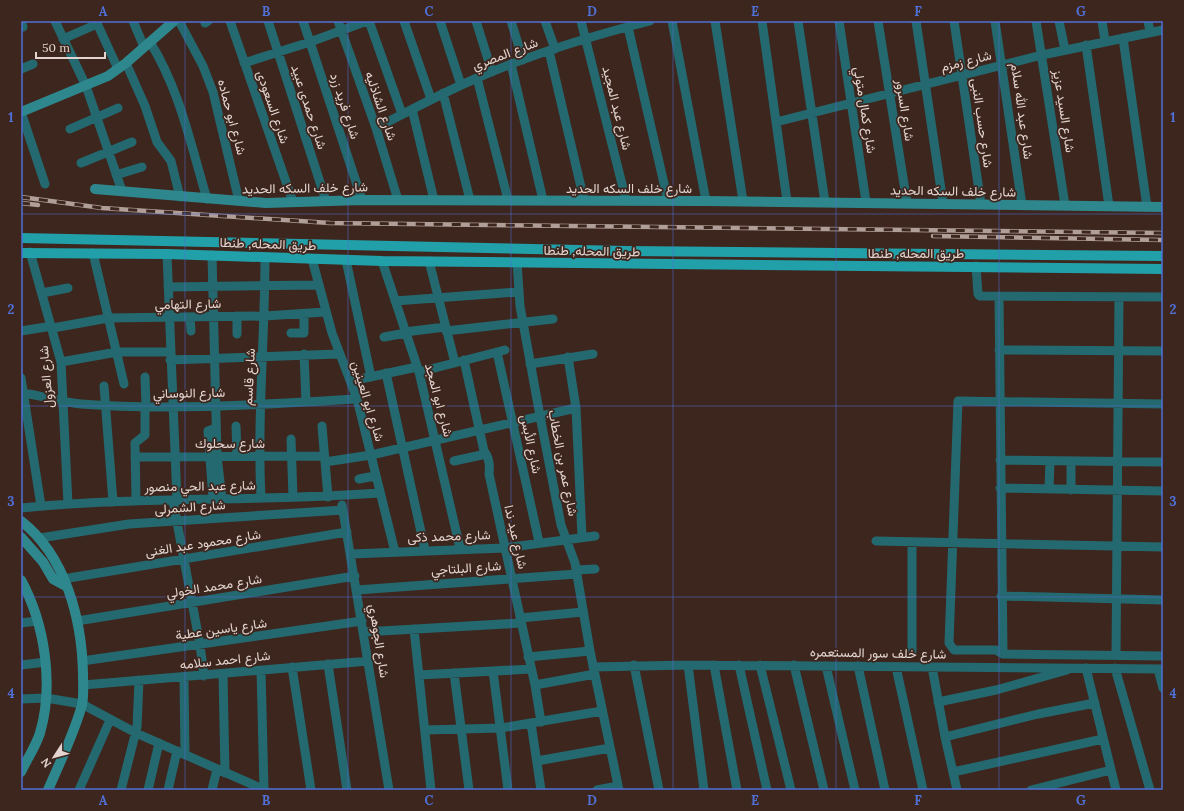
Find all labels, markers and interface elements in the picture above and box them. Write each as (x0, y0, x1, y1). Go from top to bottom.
text: A (99, 3, 108, 20)
text: B (262, 3, 271, 20)
text: C (425, 3, 434, 20)
text: D (587, 3, 597, 20)
text: E (751, 3, 759, 20)
text: F (914, 3, 922, 20)
text: G (1076, 3, 1086, 20)
scale bar (36, 34, 105, 60)
street label: شارع المصري (470, 34, 541, 76)
text: 50 m (42, 40, 70, 55)
street label: شارع زمزم (939, 47, 993, 76)
street label: شارع حمدى عبيد (286, 62, 331, 152)
street label: شارع عبد الله سلام (1006, 62, 1037, 160)
street label: شارع عبد المجيد (597, 64, 636, 152)
street label: شارع كمال متولي (848, 65, 880, 155)
street label: شارع السيد عزيز (1048, 67, 1079, 154)
street label: شارع السعودى (252, 68, 293, 146)
street label: شارع الشاذليه (360, 69, 401, 143)
street label: شارع فريد زرد (325, 71, 364, 142)
street label: شارع ابو حماده (213, 77, 250, 157)
street label: شارع السرور (891, 77, 918, 142)
street label: شارع حسب النبى (966, 77, 997, 169)
text: 1 (8, 109, 14, 126)
text: 1 (1170, 109, 1176, 126)
street label: شارع خلف السكه الحديد (242, 178, 368, 199)
street label: شارع خلف السكه الحديد (566, 180, 692, 198)
street label: شارع خلف السكه الحديد (890, 181, 1016, 202)
street label: طريق المحله, طنطا (219, 234, 317, 254)
street label: طريق المحله, طنطا (544, 242, 640, 260)
street label: طريق المحله, طنطا (868, 245, 964, 262)
street label: شارع التهامي (155, 295, 221, 315)
text: 2 (8, 301, 15, 318)
text: 2 (1170, 301, 1177, 318)
street label: شارع العزول (35, 345, 58, 409)
street label: شارع قاسم (239, 348, 260, 406)
street label: شارع ابو العينين (347, 359, 388, 444)
street label: شارع ابو المجد (420, 361, 457, 439)
street label: شارع النوساني (153, 384, 225, 404)
street label: شارع عمر بن الخطاب (543, 408, 582, 518)
street label: شارع الأبس (515, 413, 546, 475)
street label: شارع سحلوك (195, 435, 265, 453)
street label: شارع عبد الحي منصور (143, 477, 256, 497)
text: 3 (7, 493, 15, 510)
text: 3 (1169, 493, 1177, 510)
street label: شارع الشمرلى (154, 496, 226, 519)
street label: شارع عيد ندا (499, 503, 532, 571)
street label: شارع محمود عبد الغنى (144, 525, 262, 562)
street label: شارع محمد ذكى (407, 526, 491, 547)
street label: شارع البلتاجي (430, 557, 502, 581)
street label: شارع محمد الخولي (165, 570, 263, 604)
street label: شارع الجوهري (363, 603, 393, 679)
street label: شارع ياسين عطية (174, 614, 268, 645)
street label: شارع خلف سور المستعمره (810, 643, 946, 664)
street label: شارع احمد سلامه (179, 647, 271, 674)
text: 4 (7, 685, 15, 702)
text: 4 (1169, 685, 1177, 702)
north arrow (34, 737, 74, 777)
text: N (37, 755, 54, 770)
text: A (99, 792, 108, 809)
text: B (262, 792, 271, 809)
text: C (425, 792, 434, 809)
text: D (587, 792, 597, 809)
text: E (751, 792, 759, 809)
text: F (914, 792, 922, 809)
text: G (1076, 792, 1086, 809)

